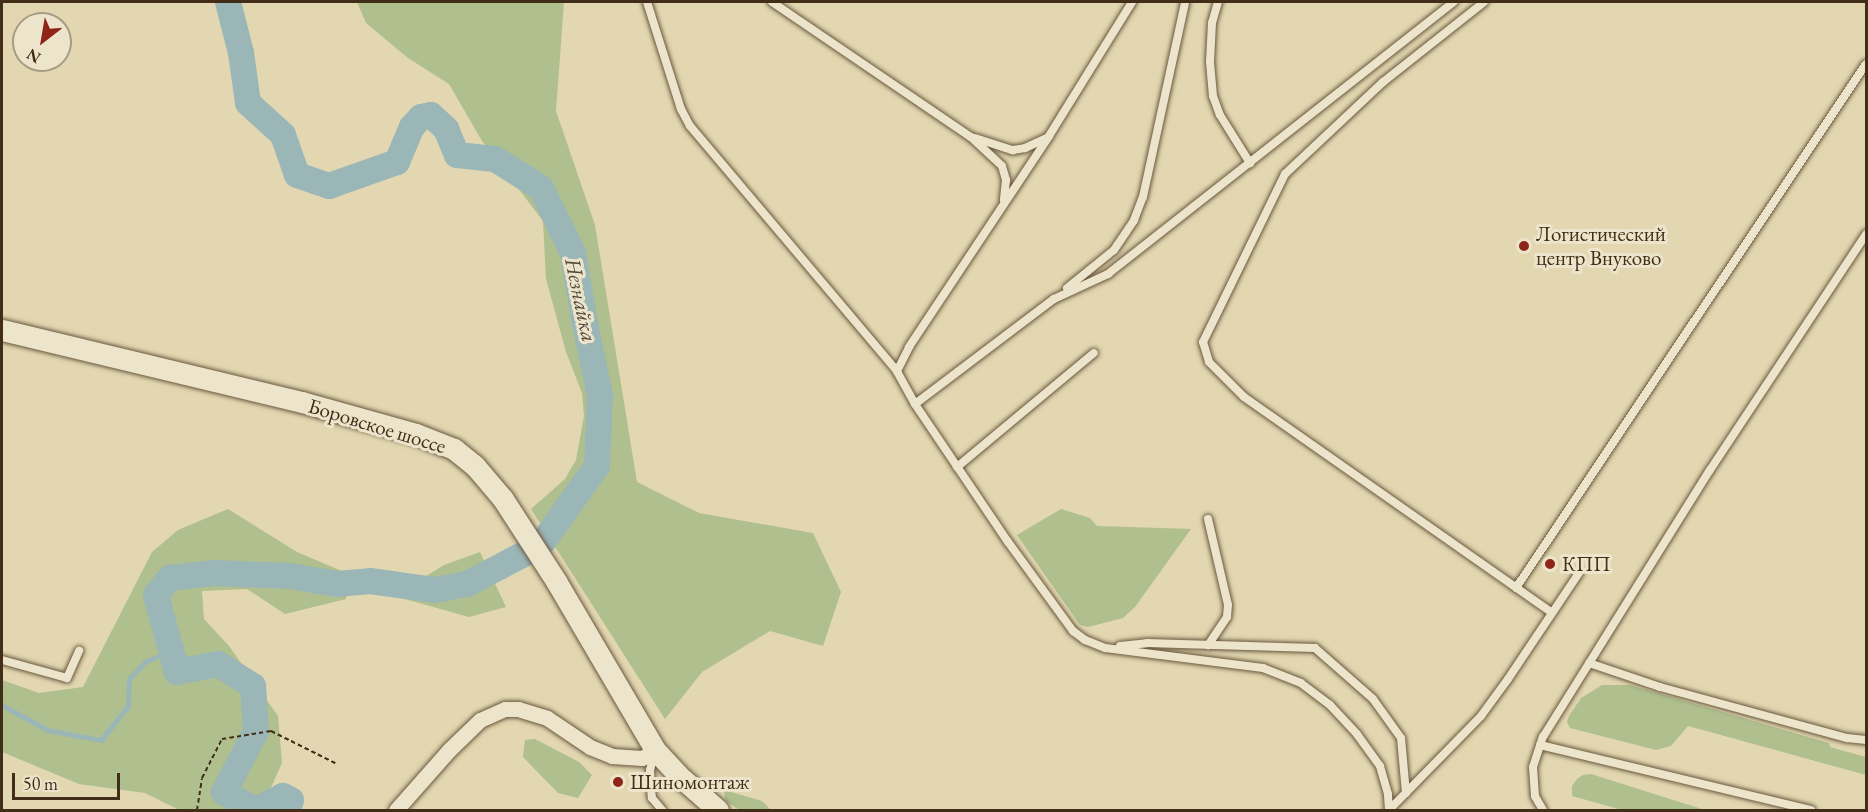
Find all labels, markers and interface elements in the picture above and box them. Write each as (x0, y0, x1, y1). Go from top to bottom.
north arrow (12, 12, 72, 72)
text: N (23, 44, 44, 68)
place label: Логистический центр Внуково (1536, 221, 1666, 271)
marker: Логистический центр Внуково (1517, 239, 1531, 253)
water label: Незнайка (559, 256, 603, 344)
street label: Боровское шоссе (305, 393, 449, 459)
place label: КПП (1562, 551, 1611, 577)
marker: КПП (1543, 557, 1557, 571)
scale bar (15, 761, 123, 799)
place label: Шиномонтаж (630, 769, 750, 795)
text: 50 m (23, 772, 58, 795)
marker: Шиномонтаж (611, 775, 625, 789)

